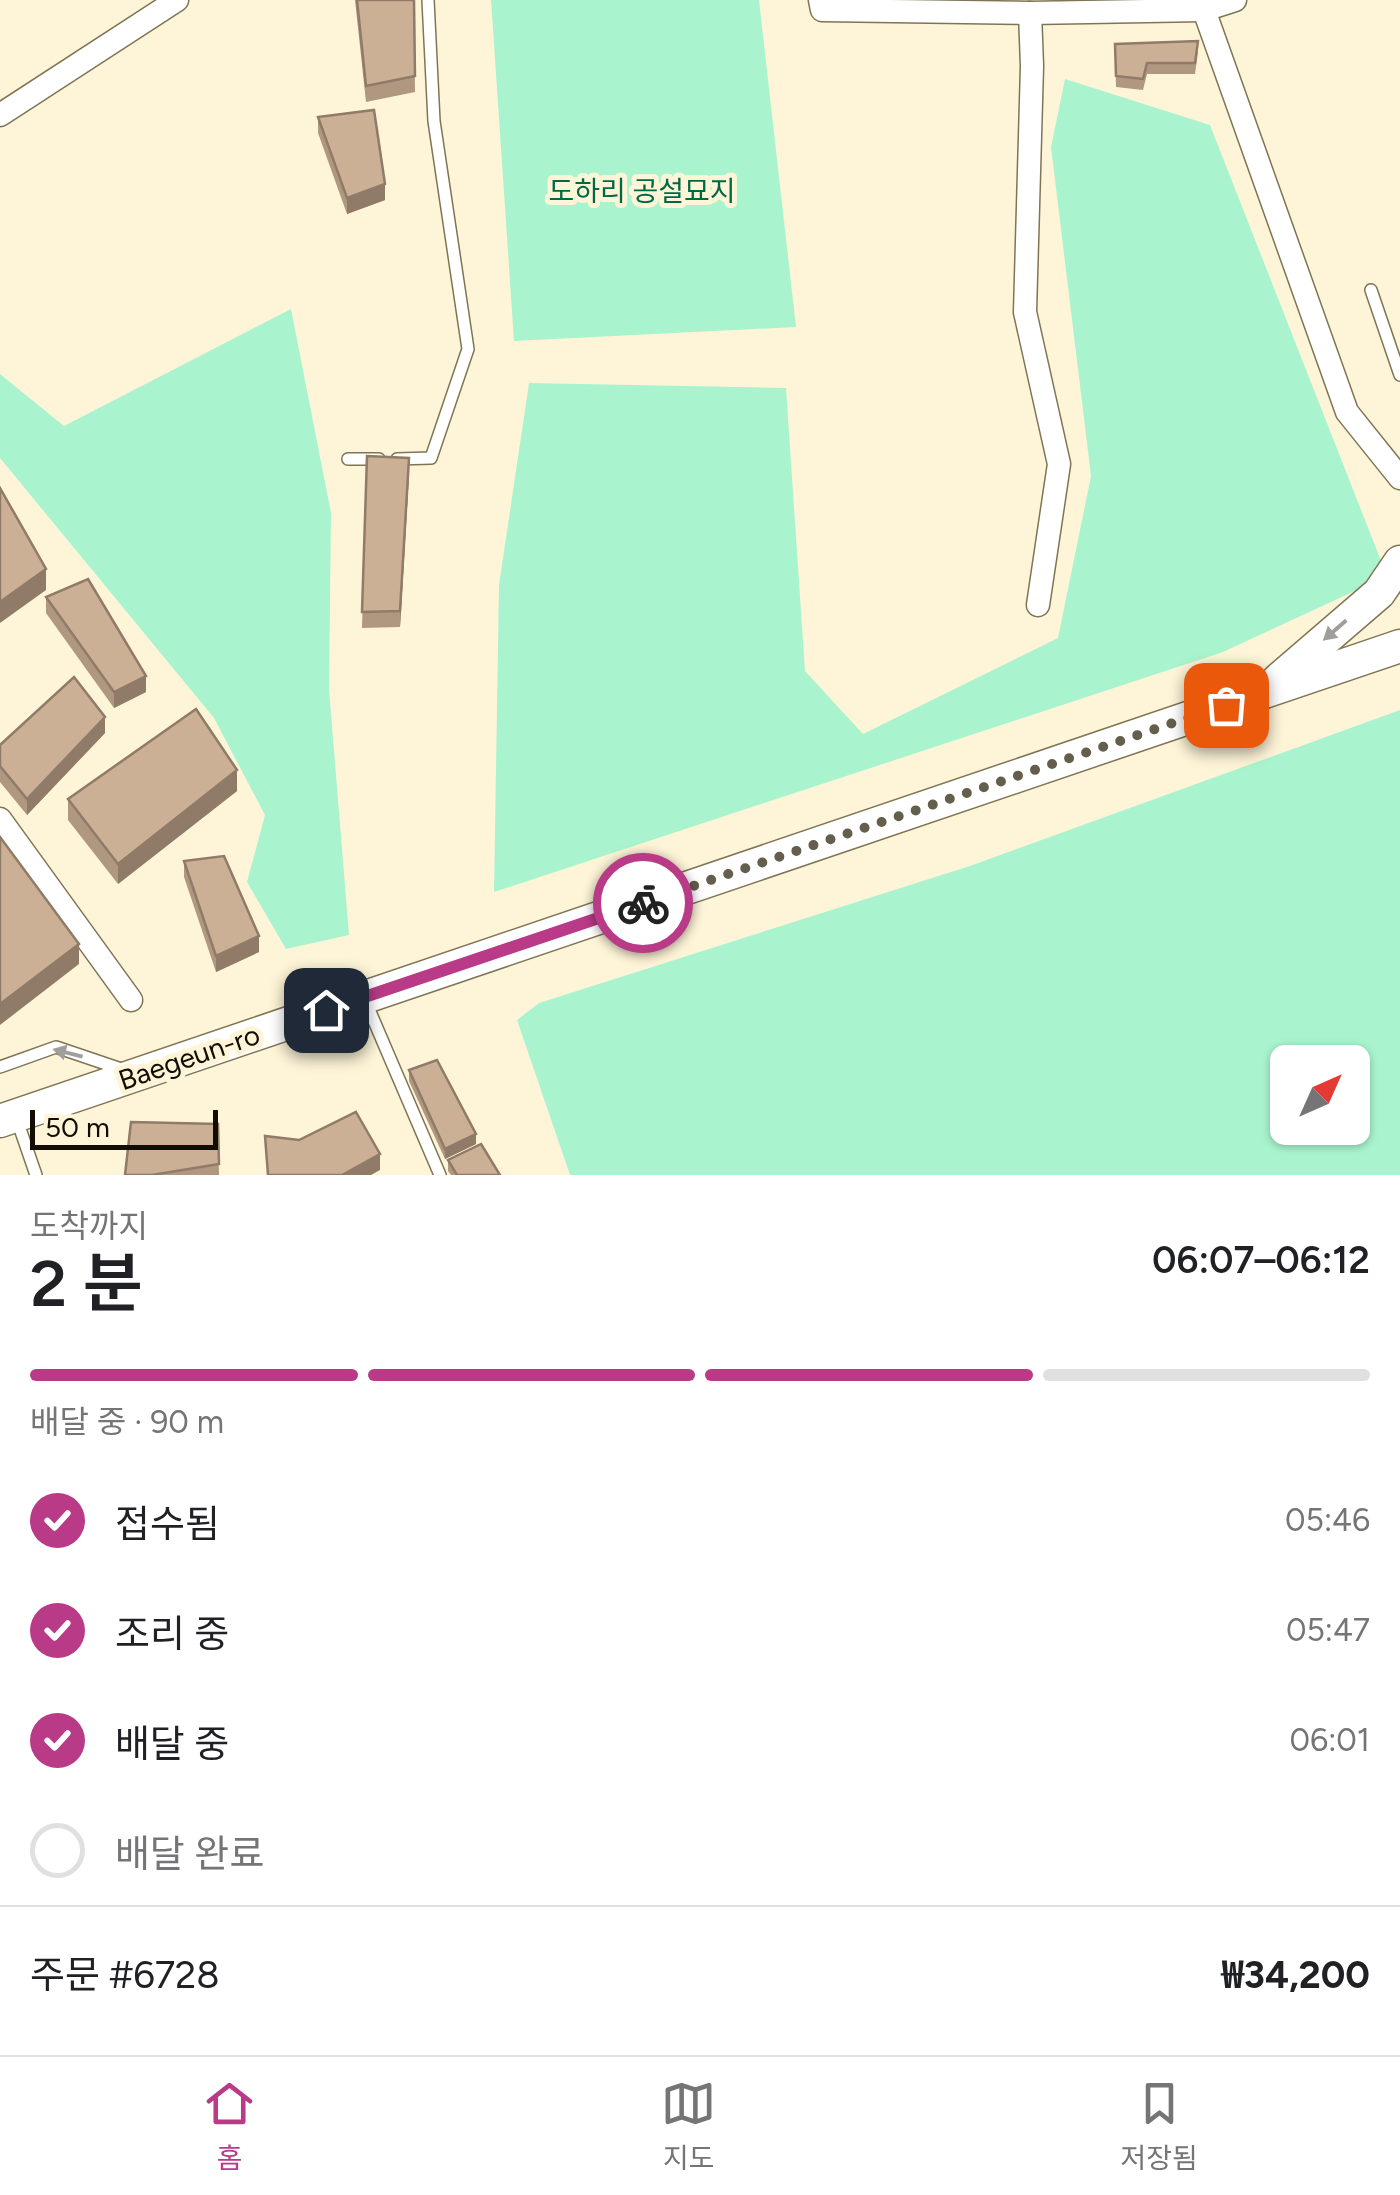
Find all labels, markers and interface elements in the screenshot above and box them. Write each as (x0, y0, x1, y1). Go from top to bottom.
park label: 도하리 공설묘지 (548, 174, 736, 208)
one-way arrow (1323, 619, 1348, 641)
pin (1184, 663, 1269, 748)
icon: bag (1199, 678, 1254, 733)
courier (593, 853, 693, 953)
icon: bike (616, 876, 671, 931)
pin (284, 968, 369, 1053)
icon: home (299, 983, 354, 1038)
street label: Baegeun-ro (114, 1017, 264, 1097)
one-way arrow (53, 1044, 84, 1060)
north arrow (1270, 1045, 1370, 1145)
map controls (1270, 1045, 1370, 1145)
scale bar (30, 1105, 218, 1150)
text: 50 m (45, 1110, 110, 1144)
text: 도착까지 (30, 1207, 148, 1245)
text: 06:07–06:12 (1152, 1237, 1370, 1283)
text: 2 분 (30, 1244, 143, 1322)
text: 배달 중 · 90 m (30, 1403, 224, 1441)
icon: check (30, 1493, 85, 1548)
text: 접수됨 (115, 1501, 220, 1547)
text: 05:46 (1285, 1501, 1370, 1539)
icon: check (30, 1603, 85, 1658)
text: 조리 중 (115, 1611, 229, 1657)
text: 05:47 (1286, 1611, 1370, 1649)
icon: check (30, 1713, 85, 1768)
text: 배달 중 (115, 1721, 229, 1767)
text: 06:01 (1290, 1721, 1370, 1759)
text: 배달 완료 (115, 1831, 264, 1877)
text: 주문 #6728 (30, 1952, 220, 1998)
text: ₩34,200 (1221, 1952, 1370, 1998)
tab: 홈 (202, 2076, 257, 2176)
tab: 지도 (661, 2076, 716, 2176)
tab: 저장됨 (1121, 2076, 1198, 2176)

